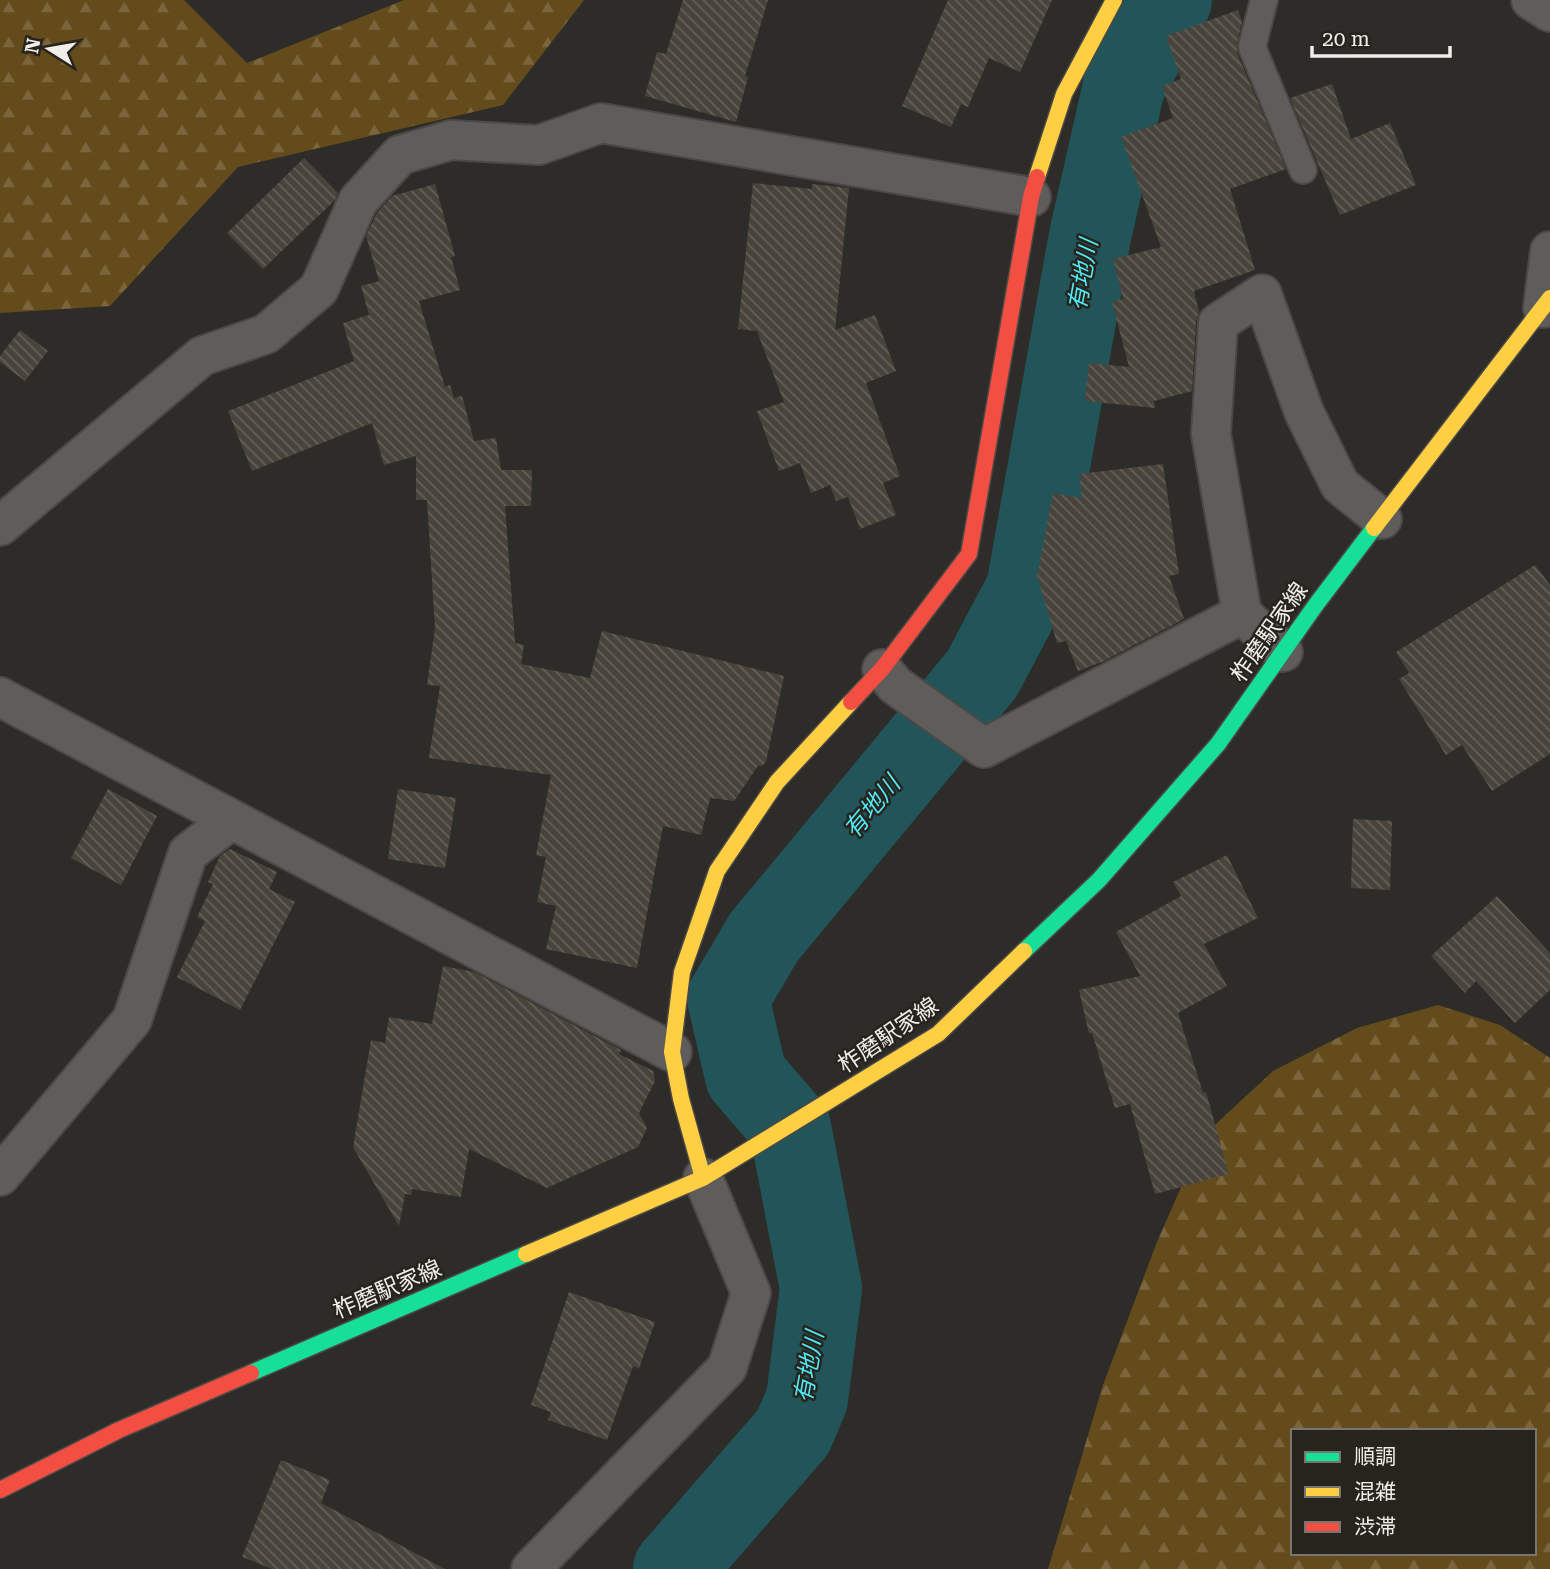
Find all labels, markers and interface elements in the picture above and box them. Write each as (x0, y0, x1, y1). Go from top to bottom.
north arrow (14, 14, 84, 84)
scale bar (1312, 14, 1450, 58)
text: 20 m (1322, 27, 1370, 51)
text: N (20, 36, 46, 55)
water label: 有地川 (1063, 234, 1104, 313)
street label: 柞磨駅家線 (1225, 577, 1313, 687)
water label: 有地川 (838, 768, 908, 844)
street label: 柞磨駅家線 (833, 992, 943, 1079)
street label: 柞磨駅家線 (329, 1255, 445, 1324)
water label: 有地川 (789, 1326, 830, 1405)
legend (1291, 1429, 1536, 1555)
text: 順調 (1354, 1445, 1396, 1469)
text: 混雑 (1354, 1480, 1396, 1504)
text: 渋滞 (1354, 1515, 1396, 1539)

